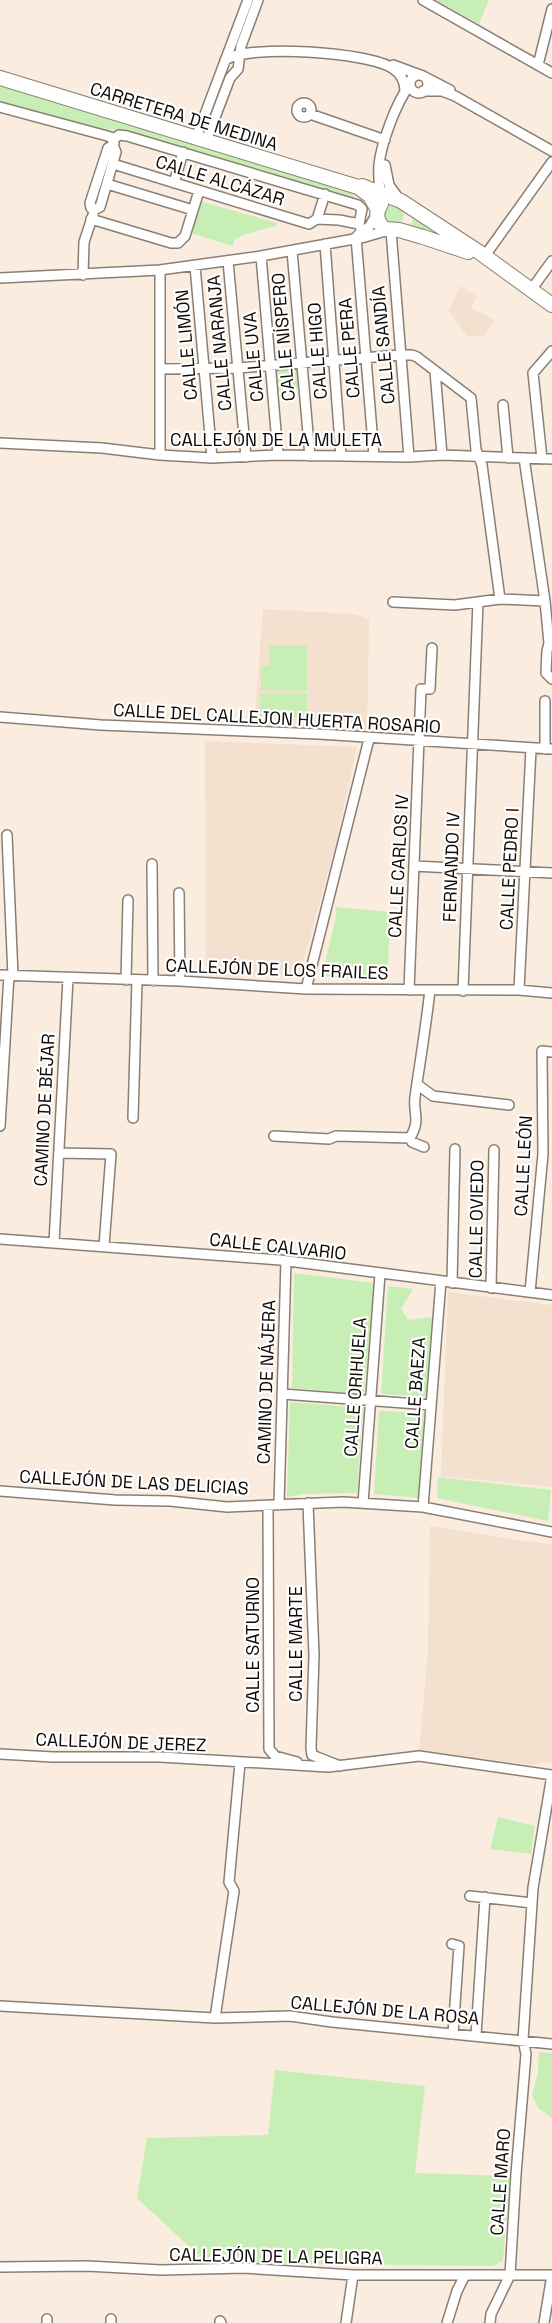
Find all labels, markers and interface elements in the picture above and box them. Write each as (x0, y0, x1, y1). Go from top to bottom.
street label: CARRETERA DE MEDINA (87, 76, 281, 156)
street label: CALLE ALCÁZAR (153, 149, 287, 211)
street label: CALLE NÍSPERO (266, 272, 300, 402)
street label: CALLE NARANJA (202, 274, 236, 412)
street label: CALLE SANDÍA (366, 285, 400, 405)
street label: CALLE LIMÓN (170, 289, 202, 401)
street label: CALLE PERA (333, 297, 365, 399)
street label: CALLE HIGO (302, 302, 332, 400)
street label: CALLE UVA (238, 311, 268, 403)
street label: CALLEJÓN DE LA MULETA (170, 428, 382, 451)
street label: CALLE DEL CALLEJON HUERTA ROSARIO (112, 698, 442, 738)
street label: CALLE CARLOS IV (383, 793, 413, 939)
street label: CALLE PEDRO I (494, 807, 524, 931)
street label: FERNANDO IV (438, 811, 464, 923)
street label: CALLEJÓN DE LOS FRAILES (165, 954, 389, 984)
street label: CAMINO DE BÉJAR (29, 1033, 59, 1187)
street label: CALLE LEÓN (509, 1115, 537, 1217)
street label: CALLE OVIEDO (463, 1160, 489, 1278)
street label: CALLE CALVARIO (208, 1227, 348, 1265)
street label: CAMINO DE NÁJERA (252, 1299, 280, 1465)
street label: CALLE ORIHUELA (339, 1316, 371, 1458)
street label: CALLE BAEZA (400, 1336, 430, 1450)
street label: CALLEJÓN DE LAS DELICIAS (19, 1465, 249, 1499)
street label: CALLE SATURNO (241, 1577, 264, 1713)
street label: CALLE MARTE (284, 1586, 307, 1702)
street label: CALLEJÓN DE JEREZ (35, 1728, 207, 1756)
street label: CALLEJÓN DE LA ROSA (290, 1990, 480, 2030)
street label: CALLE MARO (485, 2128, 515, 2236)
street label: CALLEJÓN DE LA PELIGRA (169, 2243, 383, 2269)

